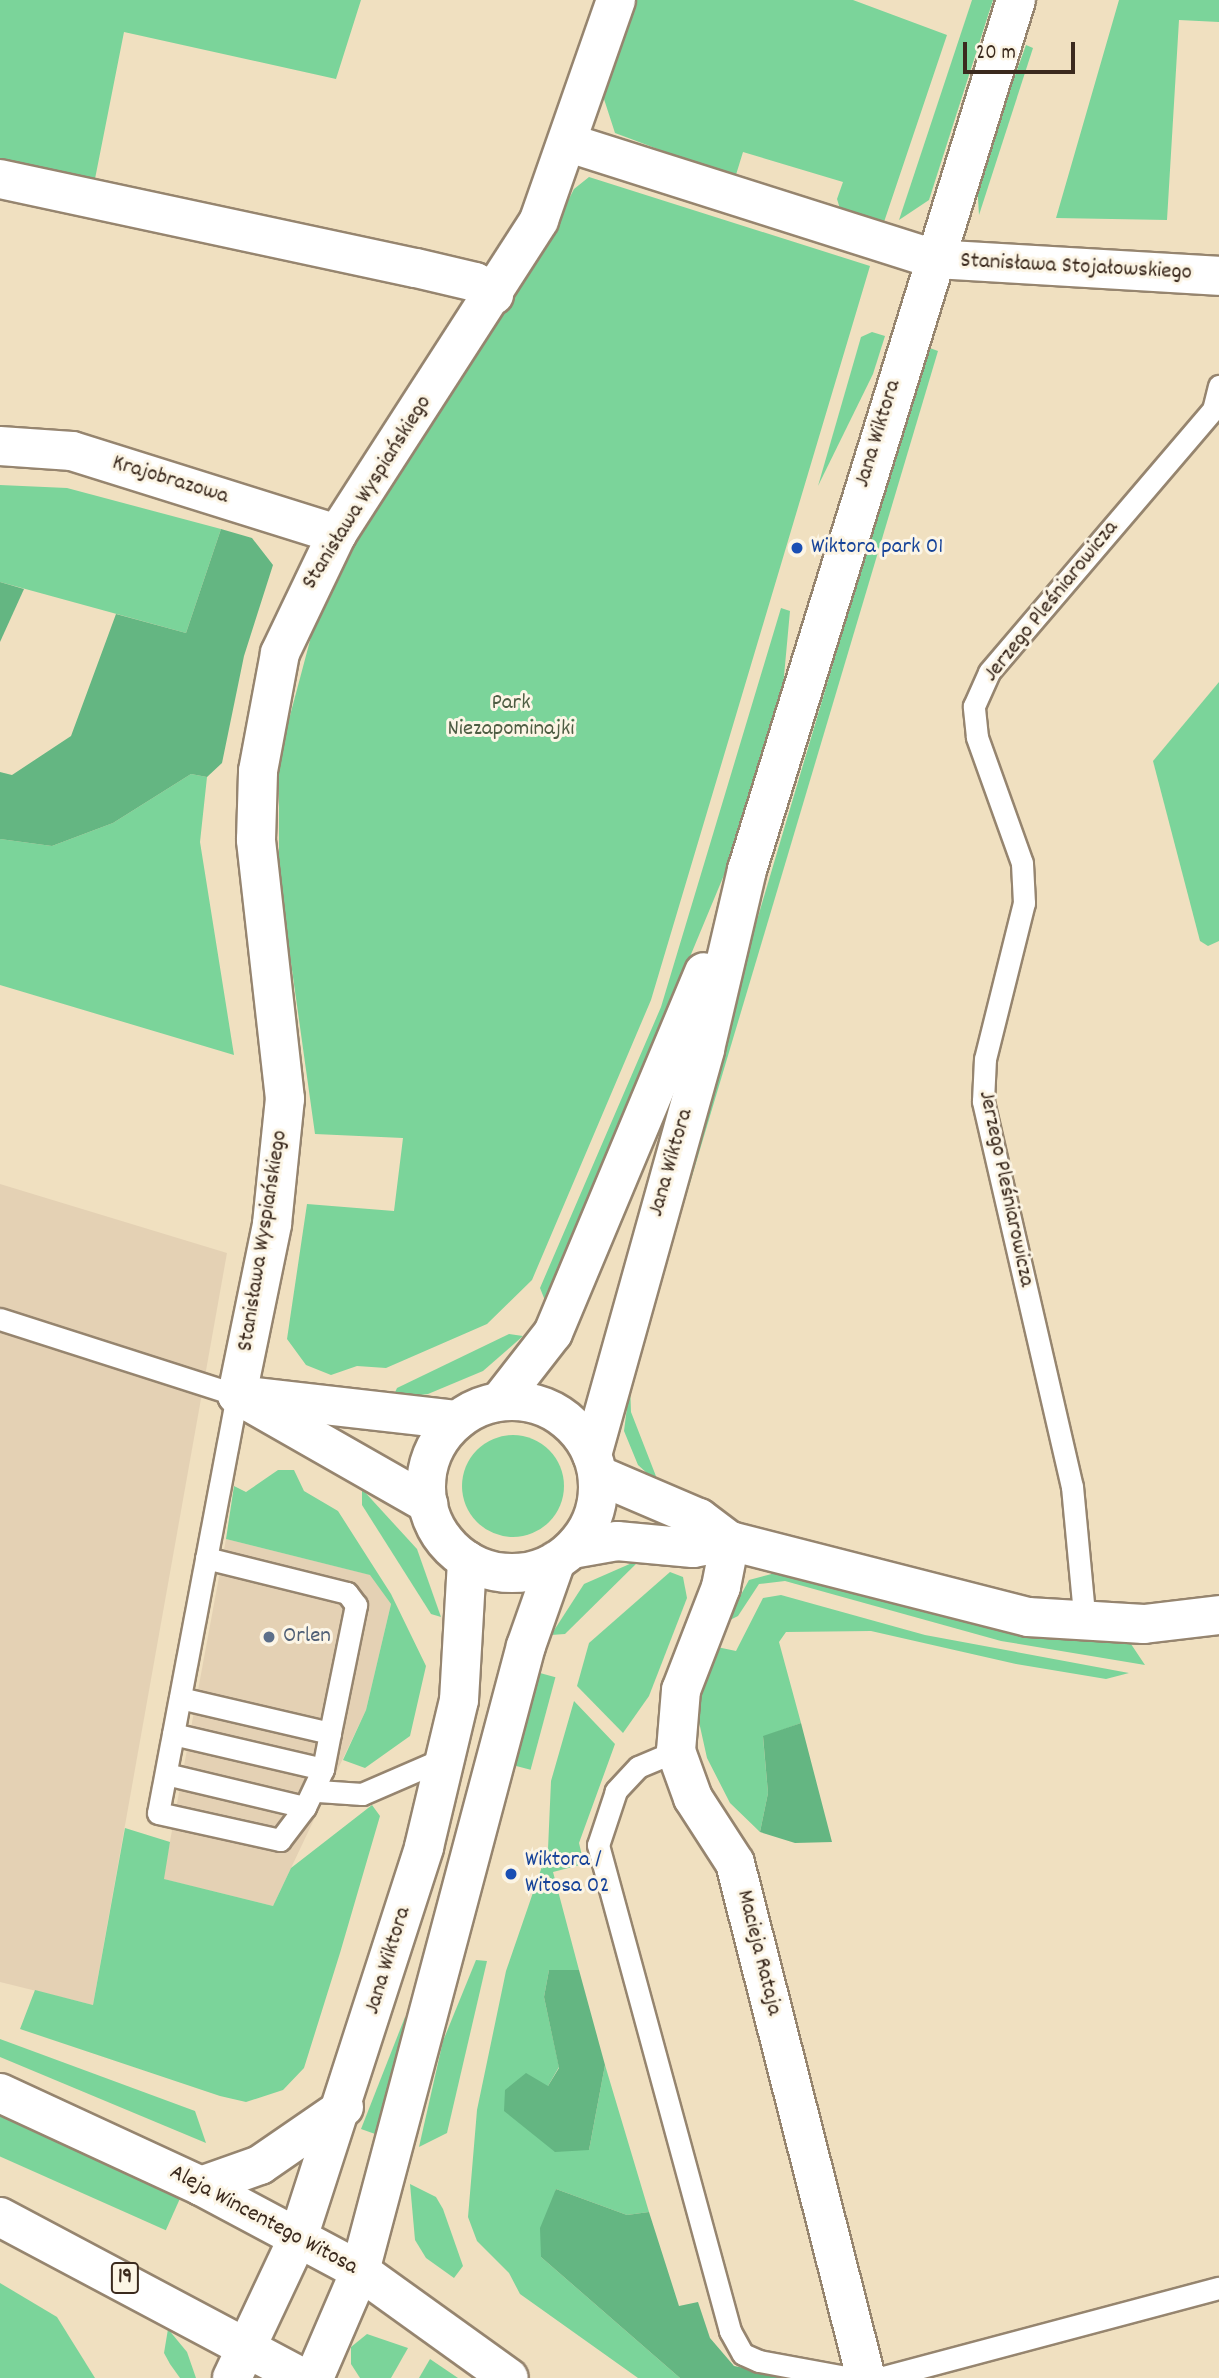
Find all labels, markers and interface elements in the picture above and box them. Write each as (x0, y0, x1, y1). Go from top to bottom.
scale bar (967, 28, 1079, 72)
text: 20 m (976, 39, 1016, 69)
street label: Stanisława Stojałowskiego (960, 248, 1192, 288)
street label: Jana Wiktora (850, 377, 908, 491)
street label: Stanisława Wyspiańskiego (297, 391, 439, 595)
street label: Krajobrazowa (109, 450, 231, 512)
street label: Jerzego Pleśniarowicza (978, 516, 1126, 688)
place label: Wiktora park 01 (811, 534, 943, 562)
marker: Wiktora park 01 (789, 540, 805, 556)
park label: Park Niezapominajki (447, 690, 575, 744)
street label: Jerzego Pleśniarowicza (971, 1089, 1039, 1289)
street label: Jana Wiktora (643, 1106, 701, 1220)
street label: Stanisława Wyspiańskiego (233, 1128, 295, 1354)
place label: Orlen (283, 1623, 331, 1651)
marker: Orlen (261, 1629, 277, 1645)
place label: Wiktora / Witosa 02 (525, 1847, 609, 1901)
marker: Wiktora / Witosa 02 (503, 1866, 519, 1882)
street label: Macieja Rataja (729, 1888, 787, 2018)
street label: Jana Wiktora (360, 1904, 418, 2018)
street label: Aleja Wincentego Witosa (164, 2160, 362, 2282)
road number: 19 (109, 2260, 141, 2296)

